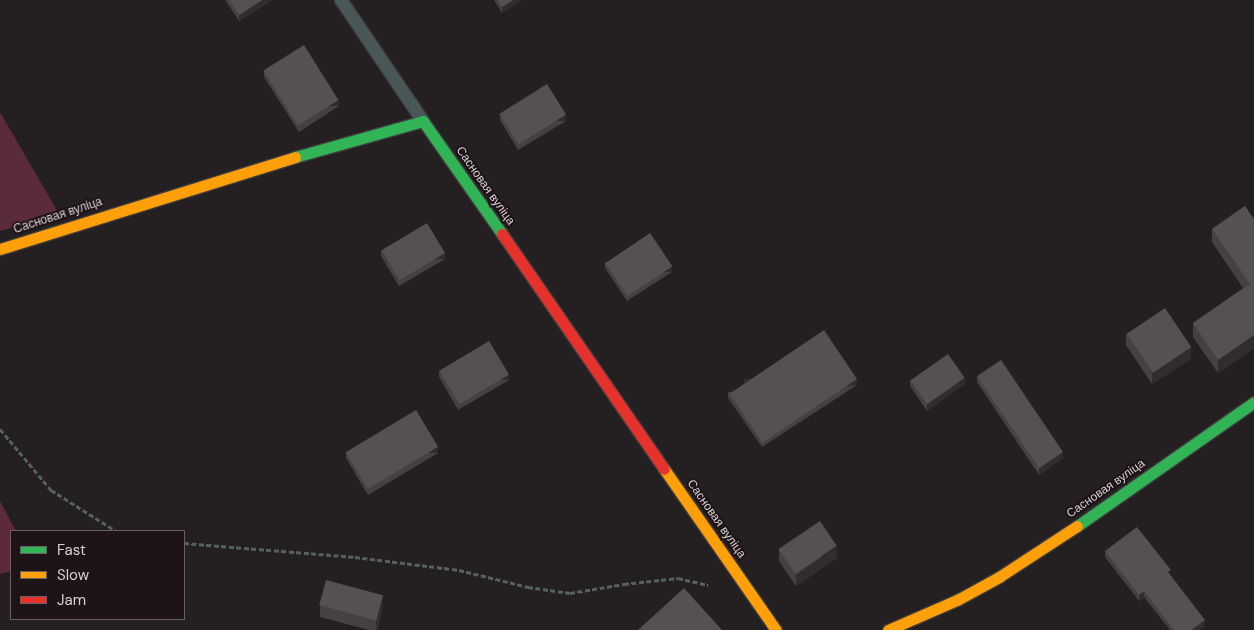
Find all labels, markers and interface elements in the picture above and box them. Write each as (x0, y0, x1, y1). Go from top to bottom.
street label: Сасновая вуліца (453, 144, 517, 228)
street label: Сасновая вуліца (12, 195, 104, 237)
street label: Сасновая вуліца (1064, 457, 1148, 521)
street label: Сасновая вуліца (684, 477, 748, 561)
legend (10, 530, 185, 620)
text: Fast (57, 540, 86, 560)
text: Slow (57, 565, 89, 585)
text: Jam (57, 590, 86, 610)

